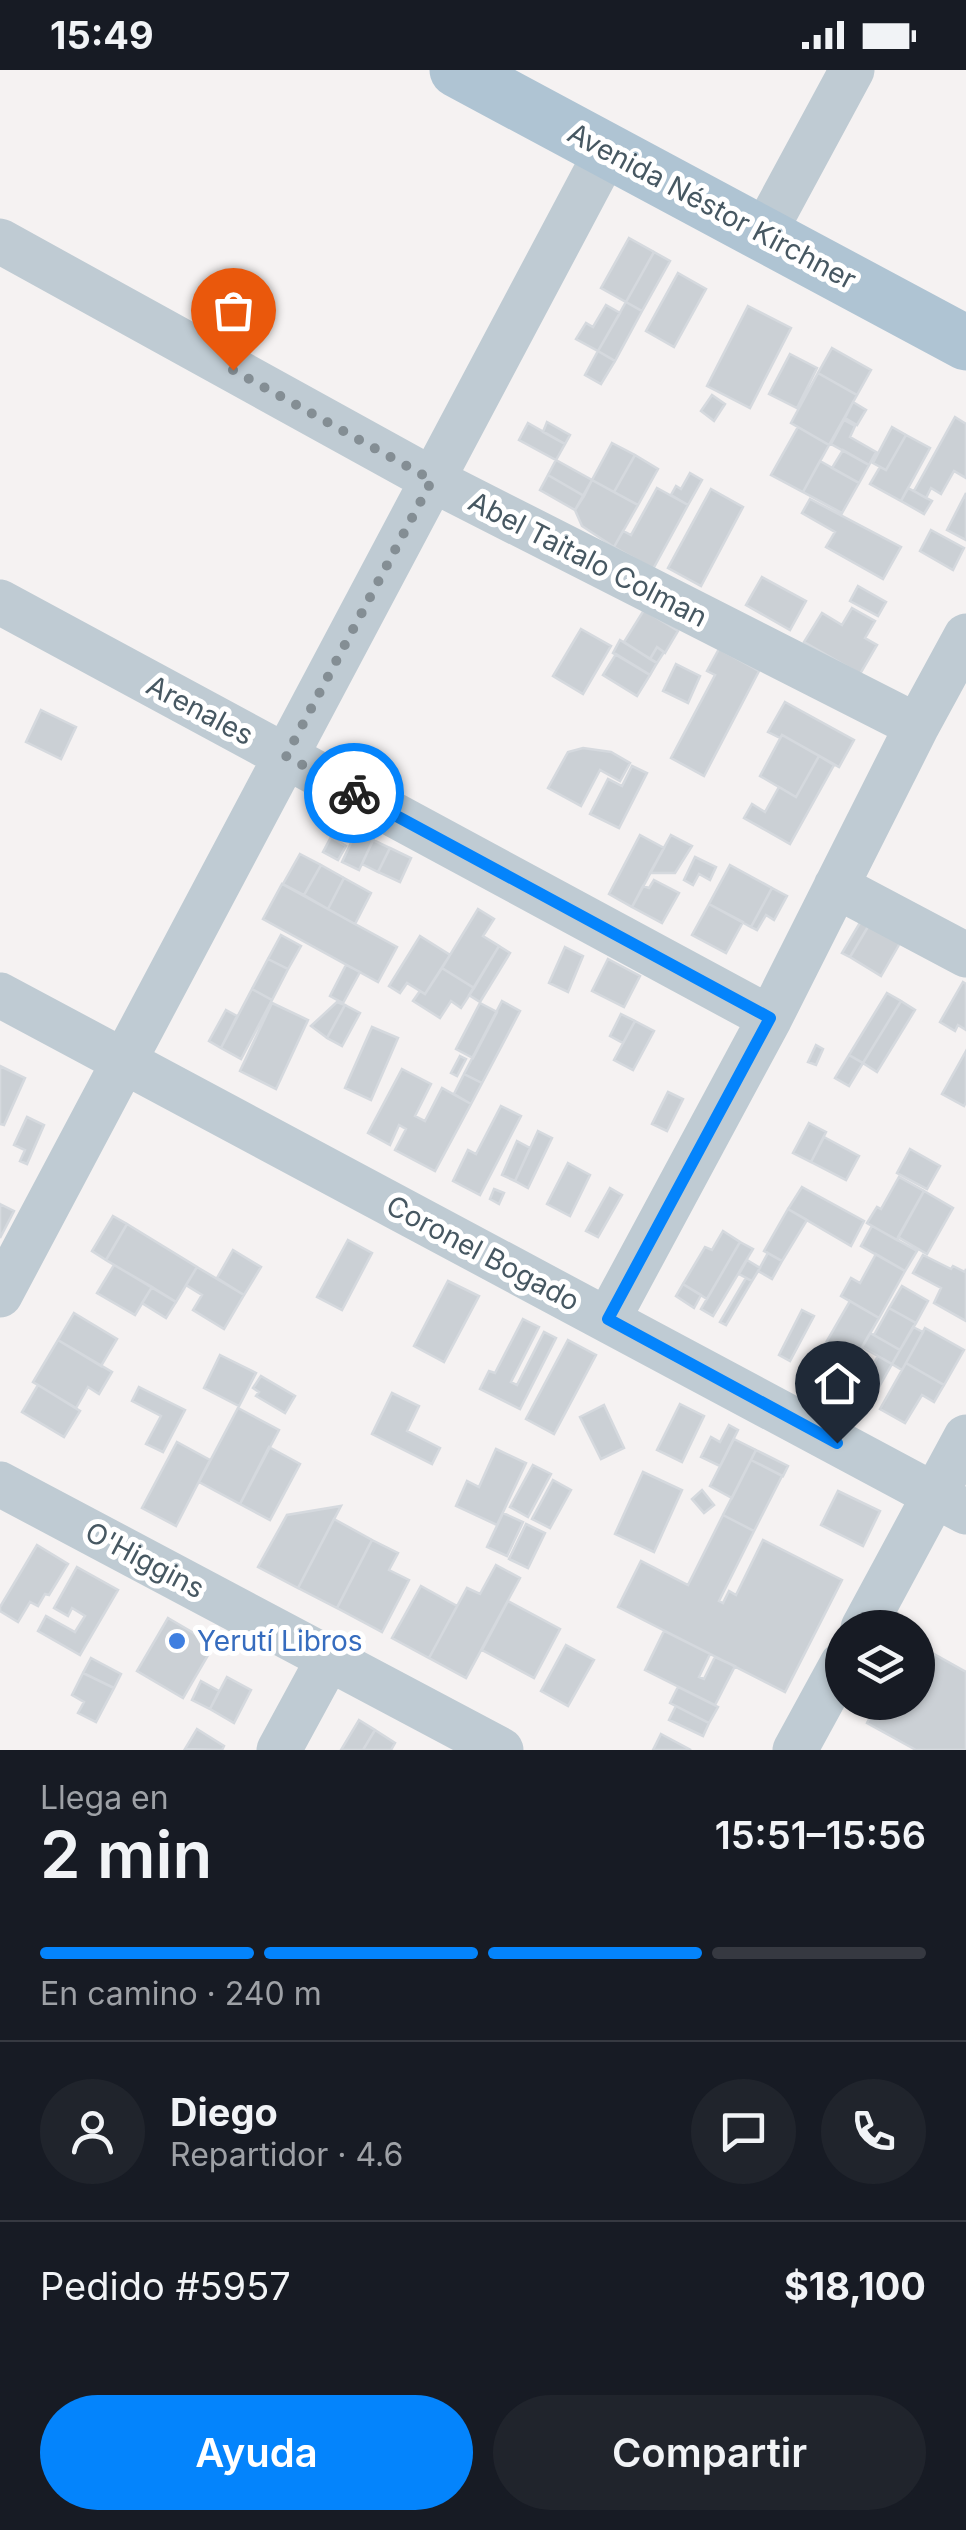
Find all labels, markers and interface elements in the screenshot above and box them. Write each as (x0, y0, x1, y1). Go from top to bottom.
text: 15:49 (50, 12, 154, 58)
street label: Avenida Néstor Kirchner (562, 116, 862, 296)
pin (191, 268, 276, 371)
icon: bag (206, 283, 261, 338)
street label: Abel Taitalo Colman (463, 484, 713, 634)
street label: Arenales (141, 668, 259, 752)
courier (304, 743, 404, 843)
icon: bike (327, 766, 382, 821)
street label: Coronel Bogado (381, 1188, 585, 1318)
pin (795, 1341, 880, 1444)
icon: home (810, 1356, 865, 1411)
street label: O'Higgins (80, 1515, 210, 1605)
map controls (825, 1610, 935, 1720)
button: layers (825, 1610, 935, 1720)
place label: Yerutí Libros (197, 1624, 363, 1658)
marker: Yerutí Libros (166, 1630, 188, 1652)
text: Llega en (40, 1778, 169, 1817)
text: 15:51–15:56 (715, 1812, 926, 1858)
text: 2 min (40, 1815, 212, 1894)
text: En camino · 240 m (40, 1974, 322, 2013)
button: person (40, 2079, 145, 2184)
button: chat (691, 2079, 796, 2184)
button: phone (821, 2079, 926, 2184)
text: Diego (170, 2089, 278, 2135)
text: Repartidor · 4.6 (170, 2135, 403, 2174)
text: Pedido #5957 (40, 2263, 291, 2309)
text: $18,100 (784, 2263, 926, 2309)
button: Ayuda (40, 2395, 473, 2510)
button: Compartir (493, 2395, 926, 2510)

